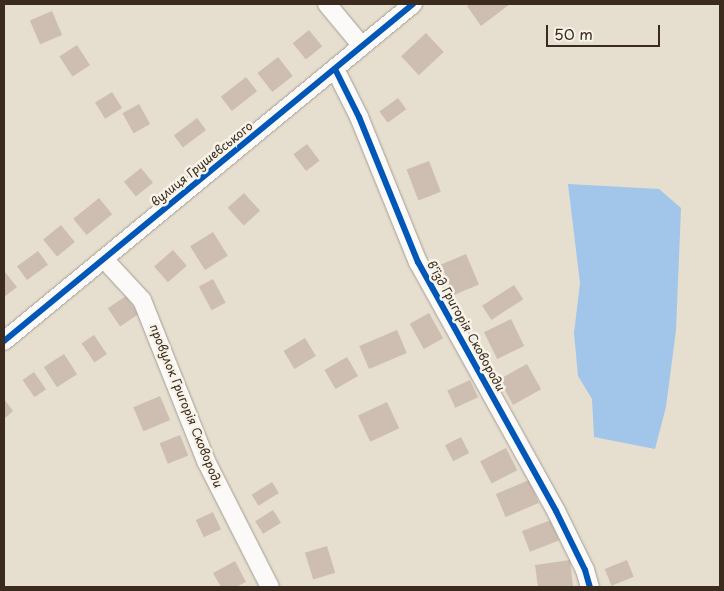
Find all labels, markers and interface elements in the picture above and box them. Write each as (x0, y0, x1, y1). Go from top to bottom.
scale bar (549, 15, 663, 47)
text: 50 m (554, 22, 593, 45)
street label: вулиця Грушевського (148, 119, 256, 209)
street label: в'їзд Григорія Сковороди (424, 258, 508, 394)
street label: провулок Григорія Сковороди (146, 322, 226, 490)

